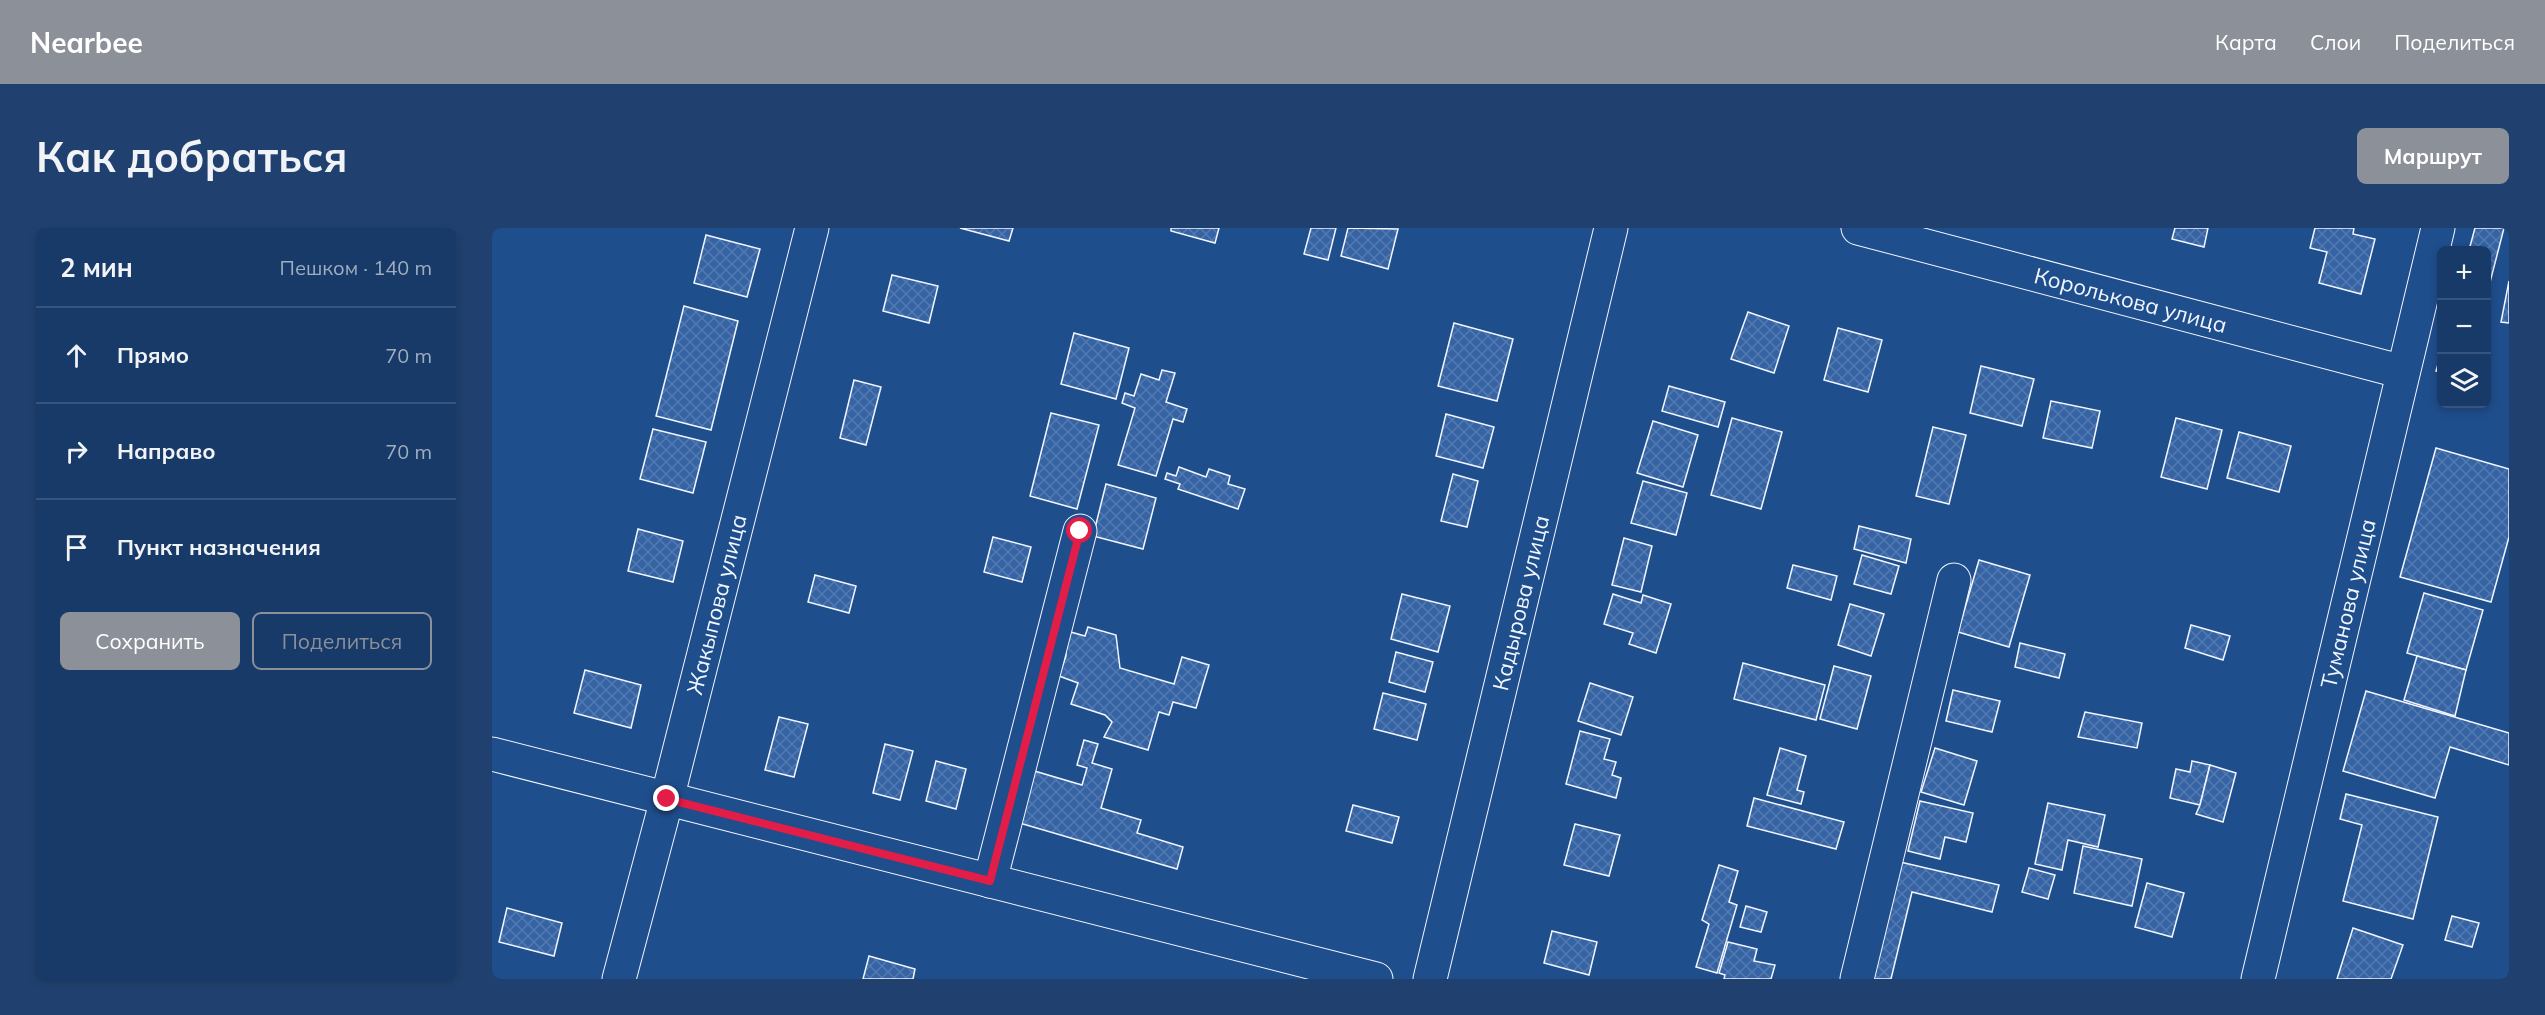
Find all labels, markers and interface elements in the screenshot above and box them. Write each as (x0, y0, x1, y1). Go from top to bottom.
text: Nearbee (30, 25, 143, 60)
text: Карта (2215, 29, 2277, 55)
text: Слои (2310, 29, 2361, 55)
text: Поделиться (2394, 29, 2515, 55)
button: Маршрут (2357, 128, 2509, 184)
text: Как добраться (36, 130, 348, 183)
map controls (2437, 246, 2491, 408)
button: + (2437, 246, 2491, 300)
text: 2 мин (60, 251, 133, 284)
text: Пешком · 140 m (280, 255, 432, 280)
street label: Королькова улица (2031, 261, 2230, 339)
button: − (2437, 300, 2491, 354)
icon: ahead (60, 339, 93, 372)
text: Прямо (117, 341, 189, 369)
text: 70 m (385, 343, 432, 368)
button: layers (2437, 354, 2491, 408)
icon: right (60, 435, 93, 468)
text: Направо (117, 437, 215, 465)
text: 70 m (385, 439, 432, 464)
street label: Жакыпова улица (680, 511, 753, 698)
street label: Кадырова улица (1486, 512, 1555, 693)
street label: Туманова улица (2314, 516, 2382, 691)
route start (1066, 517, 1092, 543)
icon: arrive (60, 531, 93, 564)
text: Пункт назначения (117, 533, 321, 561)
button: Сохранить (60, 612, 240, 670)
button: Поделиться (252, 612, 432, 670)
route end (653, 785, 679, 811)

